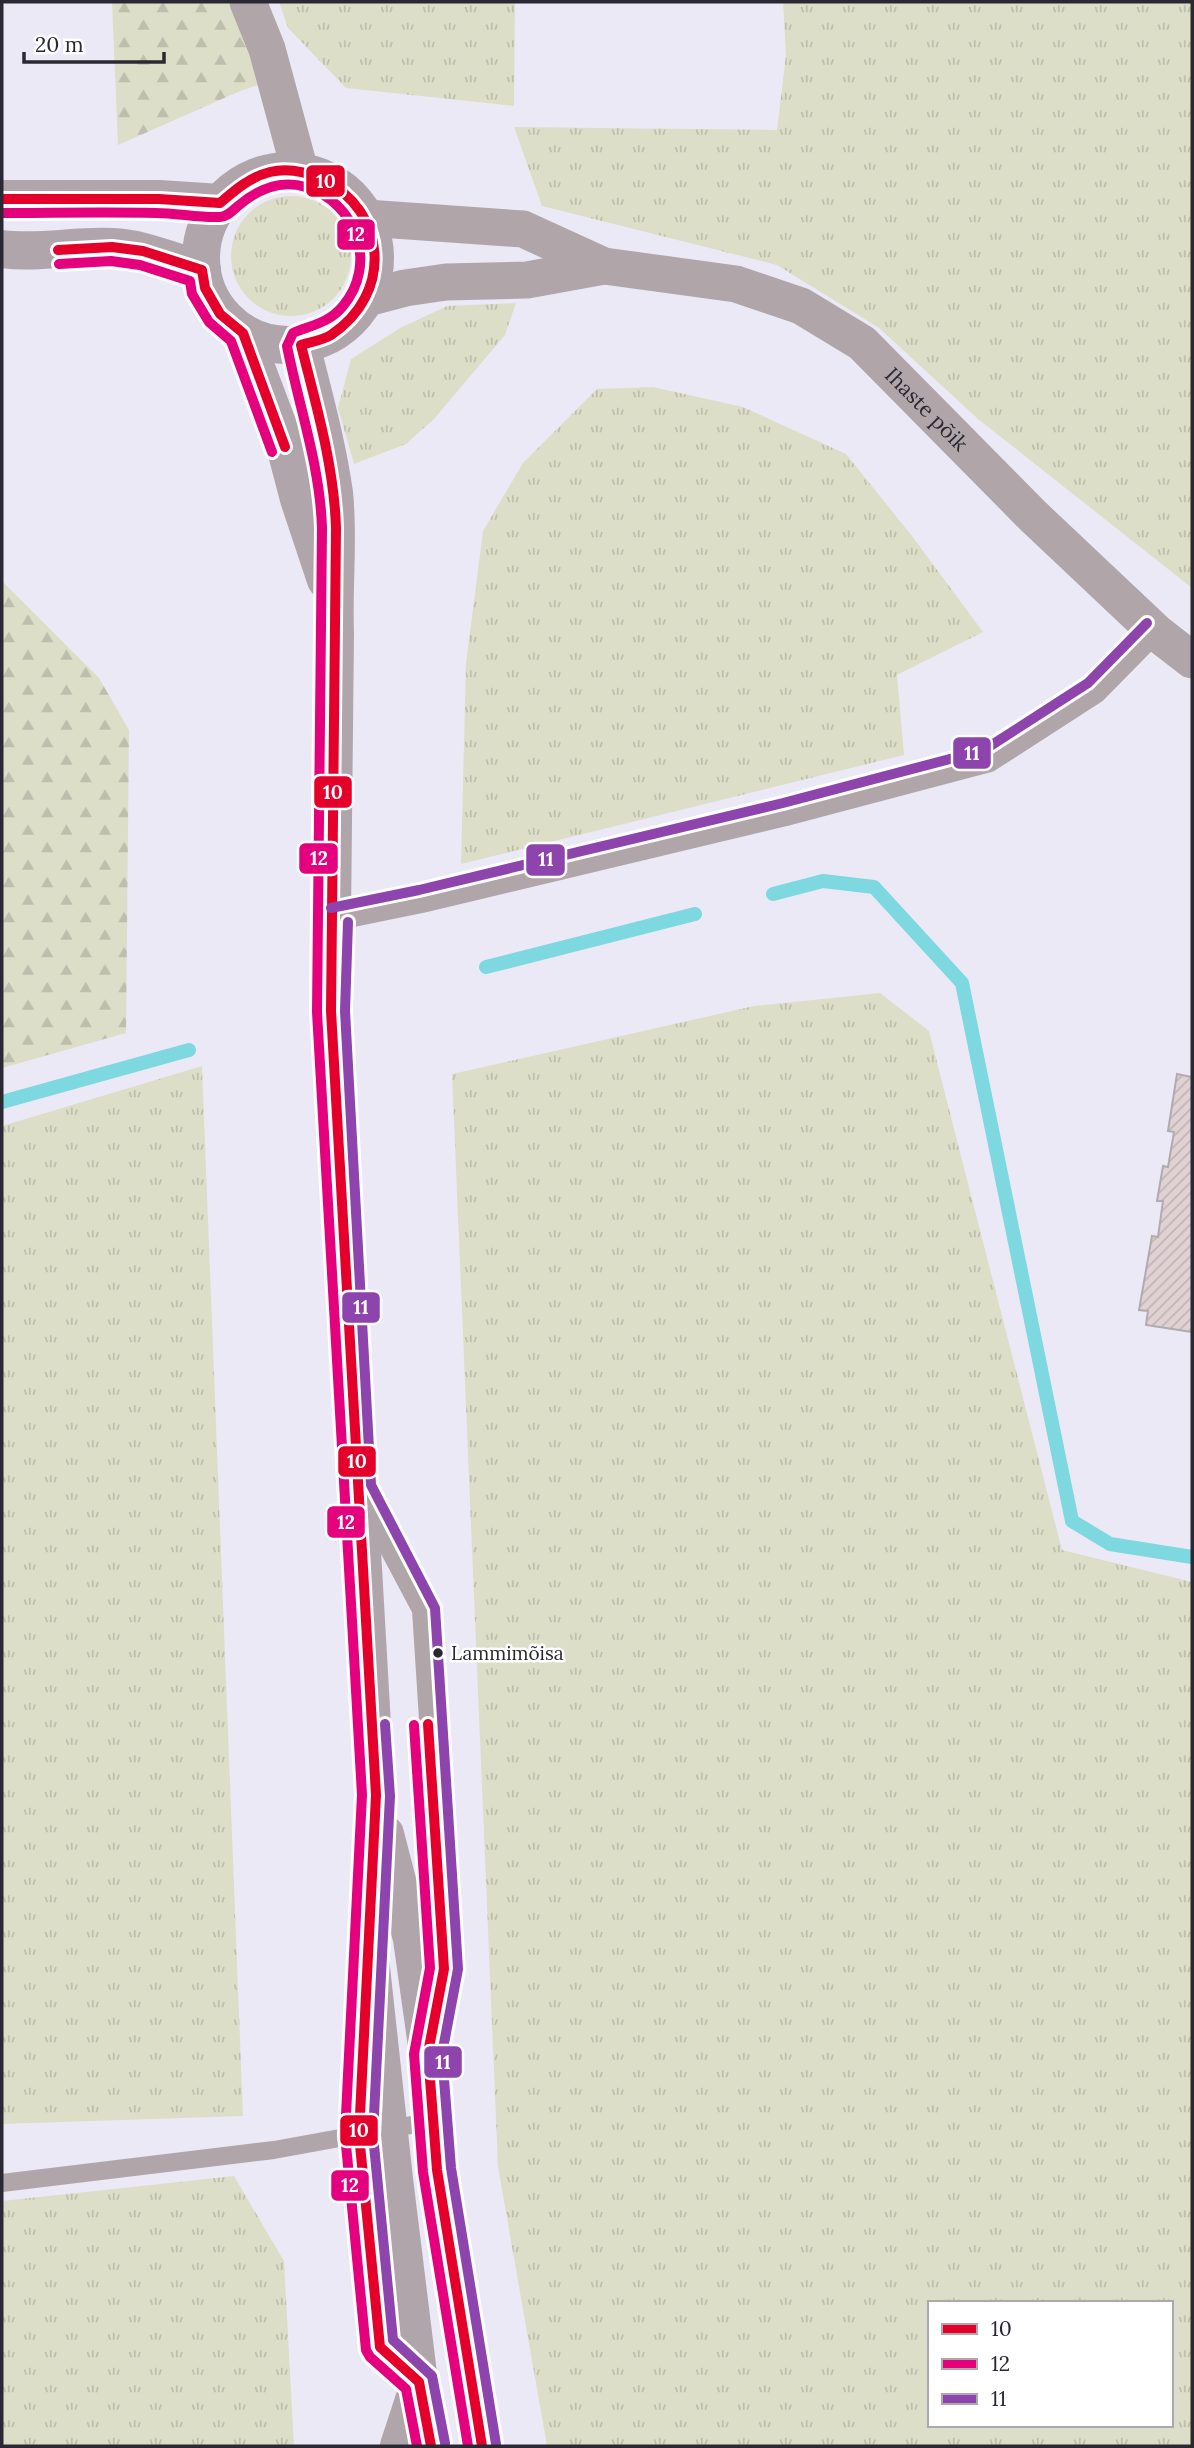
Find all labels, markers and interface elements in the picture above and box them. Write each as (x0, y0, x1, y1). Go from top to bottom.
scale bar (24, 21, 164, 65)
text: 20 m (35, 31, 84, 58)
line badge: 10 (305, 164, 346, 198)
text: 10 (316, 169, 336, 193)
line badge: 12 (336, 218, 376, 251)
text: 12 (347, 222, 365, 246)
street label: Ihaste põik (880, 361, 975, 457)
line badge: 11 (952, 736, 992, 770)
text: 11 (964, 741, 980, 765)
line badge: 10 (313, 775, 353, 809)
text: 10 (323, 780, 343, 804)
line badge: 12 (298, 842, 339, 875)
line badge: 11 (525, 843, 566, 877)
text: 12 (310, 846, 328, 870)
text: 11 (538, 847, 554, 871)
line badge: 11 (341, 1291, 381, 1324)
text: 11 (353, 1295, 369, 1319)
line badge: 10 (337, 1445, 377, 1478)
text: 10 (347, 1449, 367, 1473)
line badge: 12 (326, 1505, 366, 1539)
text: 12 (337, 1510, 355, 1534)
place label: Lammimõisa (451, 1641, 564, 1665)
marker: Lammimõisa (431, 1646, 445, 1660)
line badge: 11 (423, 2045, 463, 2079)
text: 11 (435, 2050, 451, 2074)
line badge: 10 (339, 2114, 379, 2147)
text: 10 (349, 2118, 369, 2142)
line badge: 12 (330, 2169, 370, 2202)
text: 12 (341, 2173, 359, 2197)
legend (928, 2301, 1173, 2427)
text: 10 (991, 2315, 1012, 2342)
text: 12 (991, 2350, 1010, 2377)
text: 11 (991, 2385, 1006, 2412)

